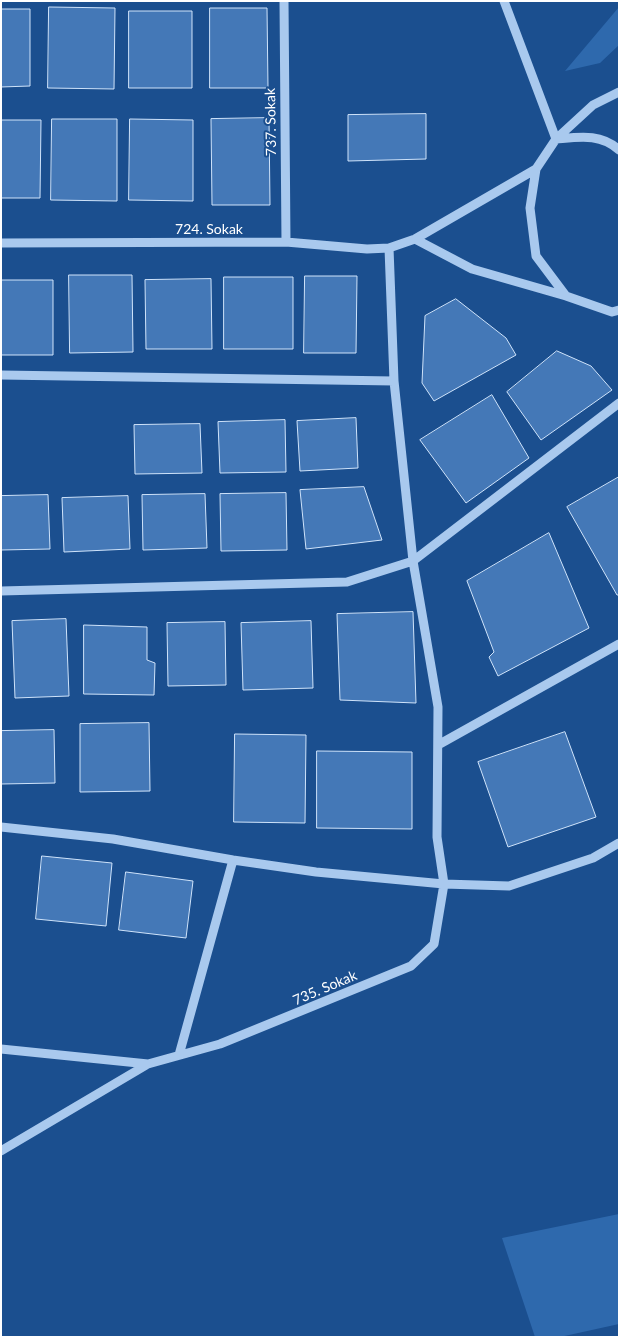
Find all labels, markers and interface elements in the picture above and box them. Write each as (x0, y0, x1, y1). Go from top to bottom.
street label: 737. Sokak (262, 88, 280, 156)
street label: 724. Sokak (175, 221, 243, 237)
street label: 735. Sokak (290, 967, 360, 1009)

